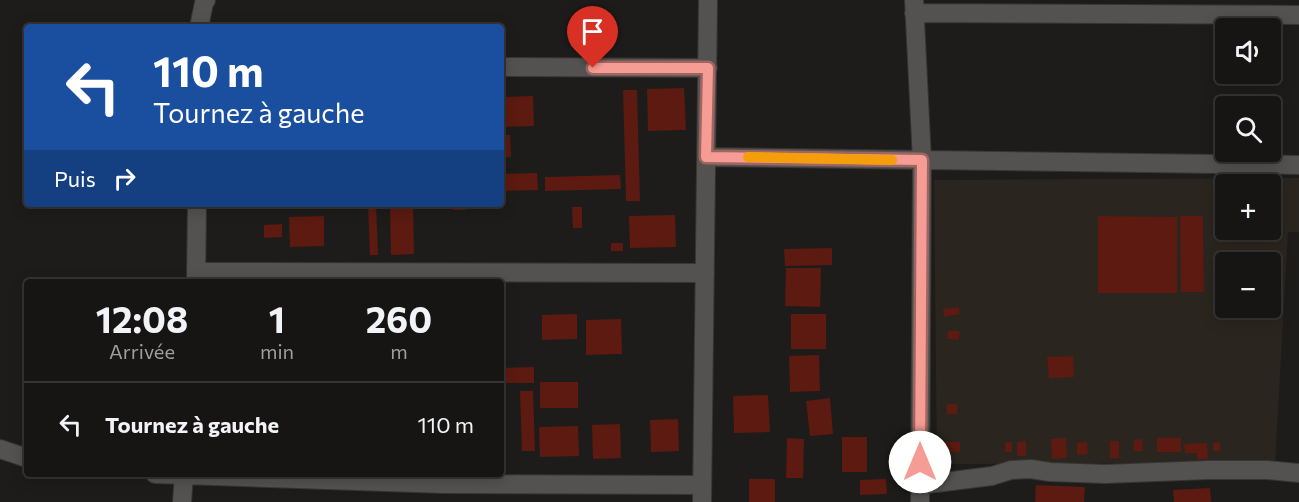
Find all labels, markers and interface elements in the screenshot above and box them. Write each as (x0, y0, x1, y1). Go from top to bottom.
pin (567, 6, 618, 68)
icon: arrive (576, 15, 609, 48)
map controls (1215, 18, 1281, 318)
button: sound (1215, 18, 1281, 84)
text: 110 m (153, 44, 264, 96)
icon: left (54, 48, 132, 126)
text: Tournez à gauche (153, 96, 364, 129)
button: search (1215, 96, 1281, 162)
icon: right (108, 162, 141, 195)
text: Puis (54, 165, 96, 192)
button: + (1215, 174, 1281, 240)
button: − (1215, 252, 1281, 318)
text: 12:08 (96, 296, 188, 340)
text: 1 (269, 296, 285, 340)
text: 260 (366, 296, 432, 340)
text: Arrivée (109, 339, 175, 363)
text: min (260, 339, 294, 363)
text: m (390, 339, 408, 363)
icon: left (54, 408, 87, 441)
text: Tournez à gauche (105, 411, 279, 438)
text: 110 m (417, 411, 474, 438)
position arrow (888, 430, 952, 494)

